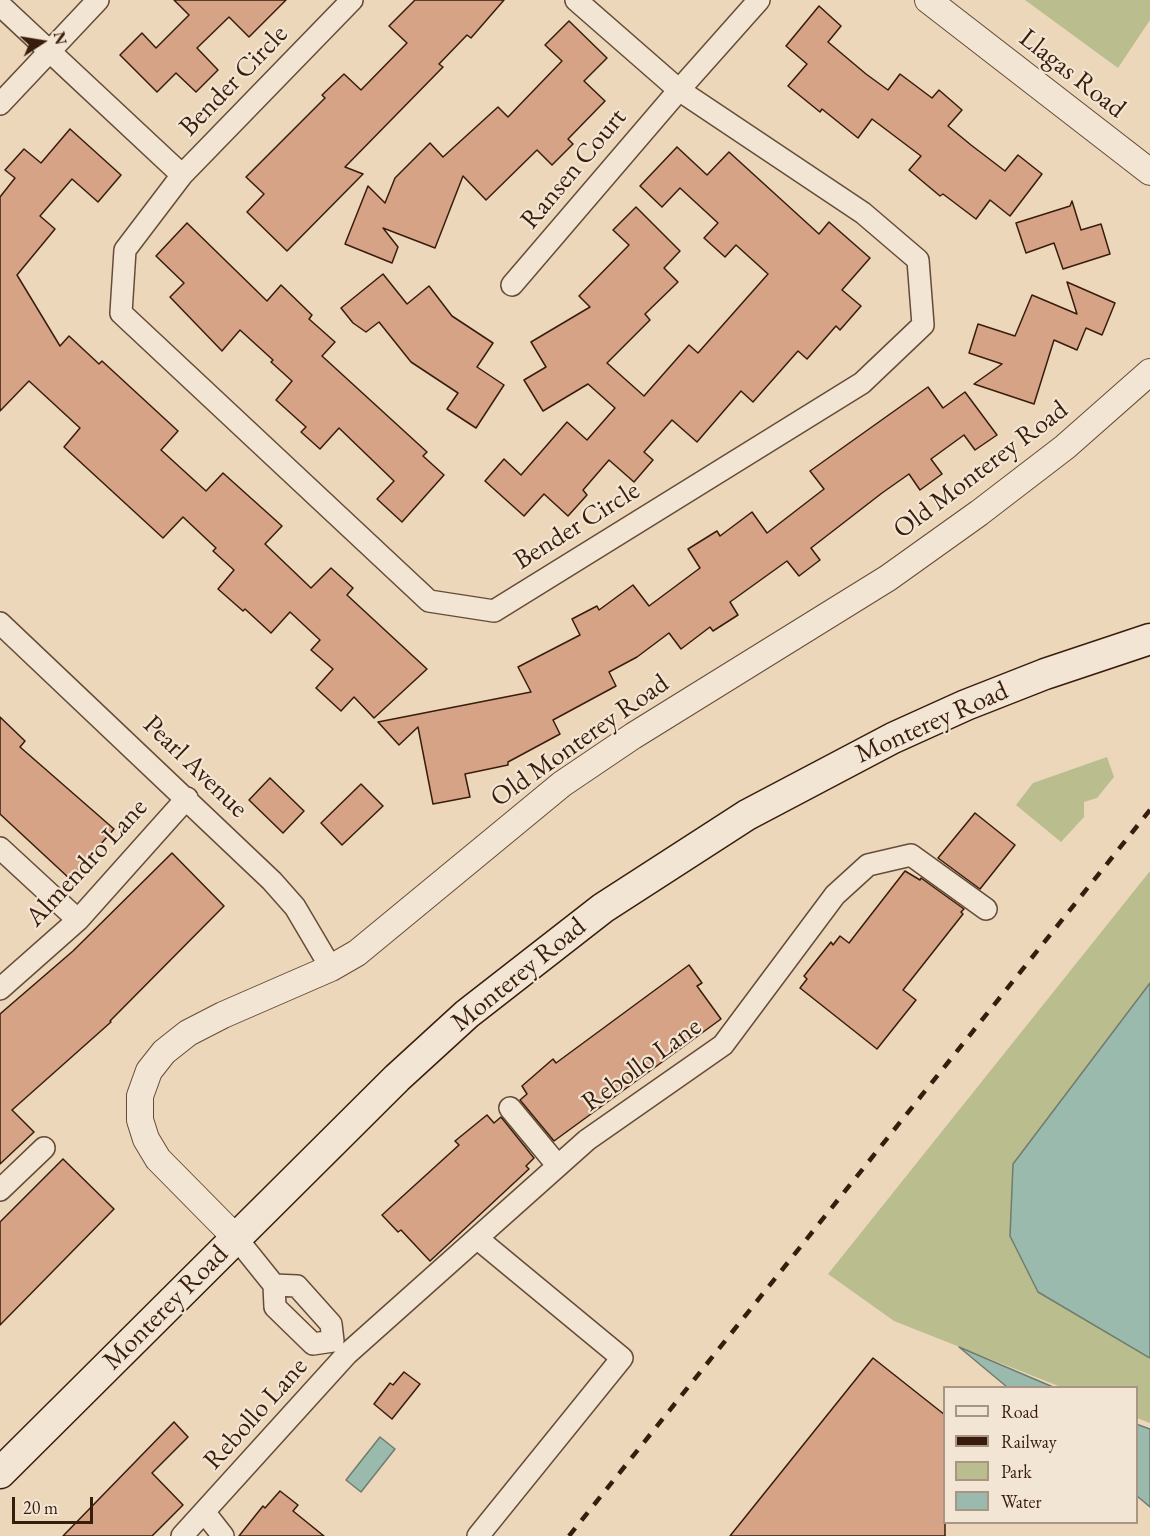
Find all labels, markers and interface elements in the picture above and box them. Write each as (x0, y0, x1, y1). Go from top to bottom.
north arrow (12, 12, 72, 72)
street label: Bender Circle (173, 19, 295, 143)
street label: Llagas Road (1012, 22, 1132, 126)
text: N (48, 30, 72, 47)
street label: Ransen Court (514, 102, 634, 236)
street label: Old Monterey Road (887, 394, 1075, 546)
street label: Bender Circle (508, 475, 646, 577)
street label: Old Monterey Road (485, 668, 675, 814)
street label: Monterey Road (851, 675, 1013, 771)
street label: Pearl Avenue (136, 709, 254, 825)
street label: Almendro Lane (19, 792, 155, 934)
street label: Monterey Road (445, 911, 593, 1039)
street label: Rebollo Lane (576, 1011, 708, 1119)
street label: Monterey Road (97, 1239, 235, 1377)
street label: Rebollo Lane (197, 1351, 315, 1477)
legend (943, 1386, 1138, 1524)
text: Road (1001, 1400, 1039, 1423)
text: Railway (1001, 1430, 1057, 1453)
text: Park (1001, 1460, 1032, 1483)
scale bar (15, 1485, 96, 1523)
text: Water (1001, 1490, 1042, 1513)
text: 20 m (23, 1496, 58, 1519)

